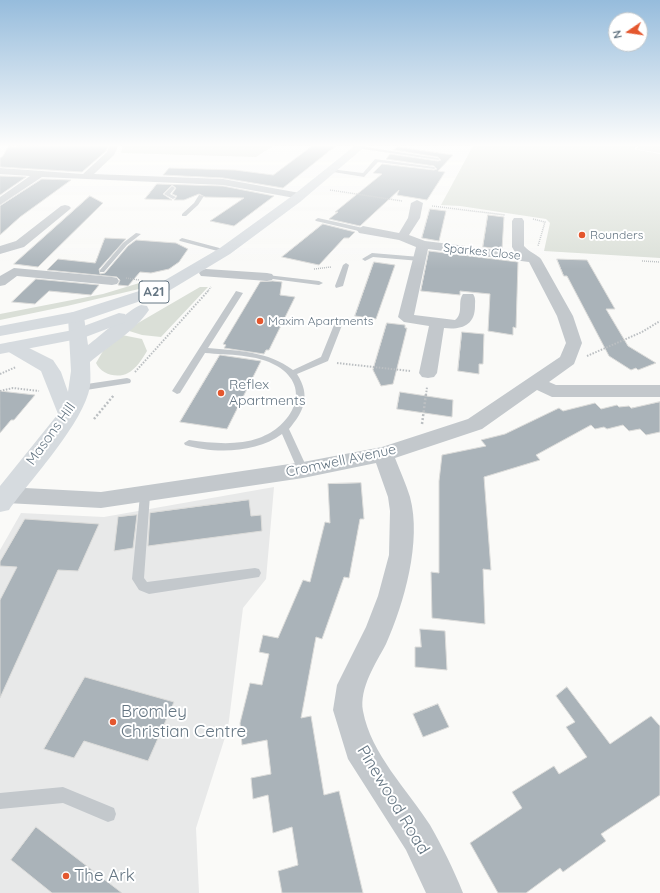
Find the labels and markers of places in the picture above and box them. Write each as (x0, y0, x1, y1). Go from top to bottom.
place label: Rounders (590, 228, 643, 242)
marker: Rounders (577, 230, 587, 240)
place label: Maxim Apartments (268, 314, 373, 328)
marker: Maxim Apartments (255, 316, 265, 326)
place label: Reflex Apartments (229, 377, 306, 410)
marker: Reflex Apartments (216, 388, 226, 398)
place label: Bromley Christian Centre (121, 702, 246, 742)
marker: Bromley Christian Centre (108, 717, 118, 727)
place label: The Ark (74, 866, 135, 886)
marker: The Ark (61, 871, 71, 881)

